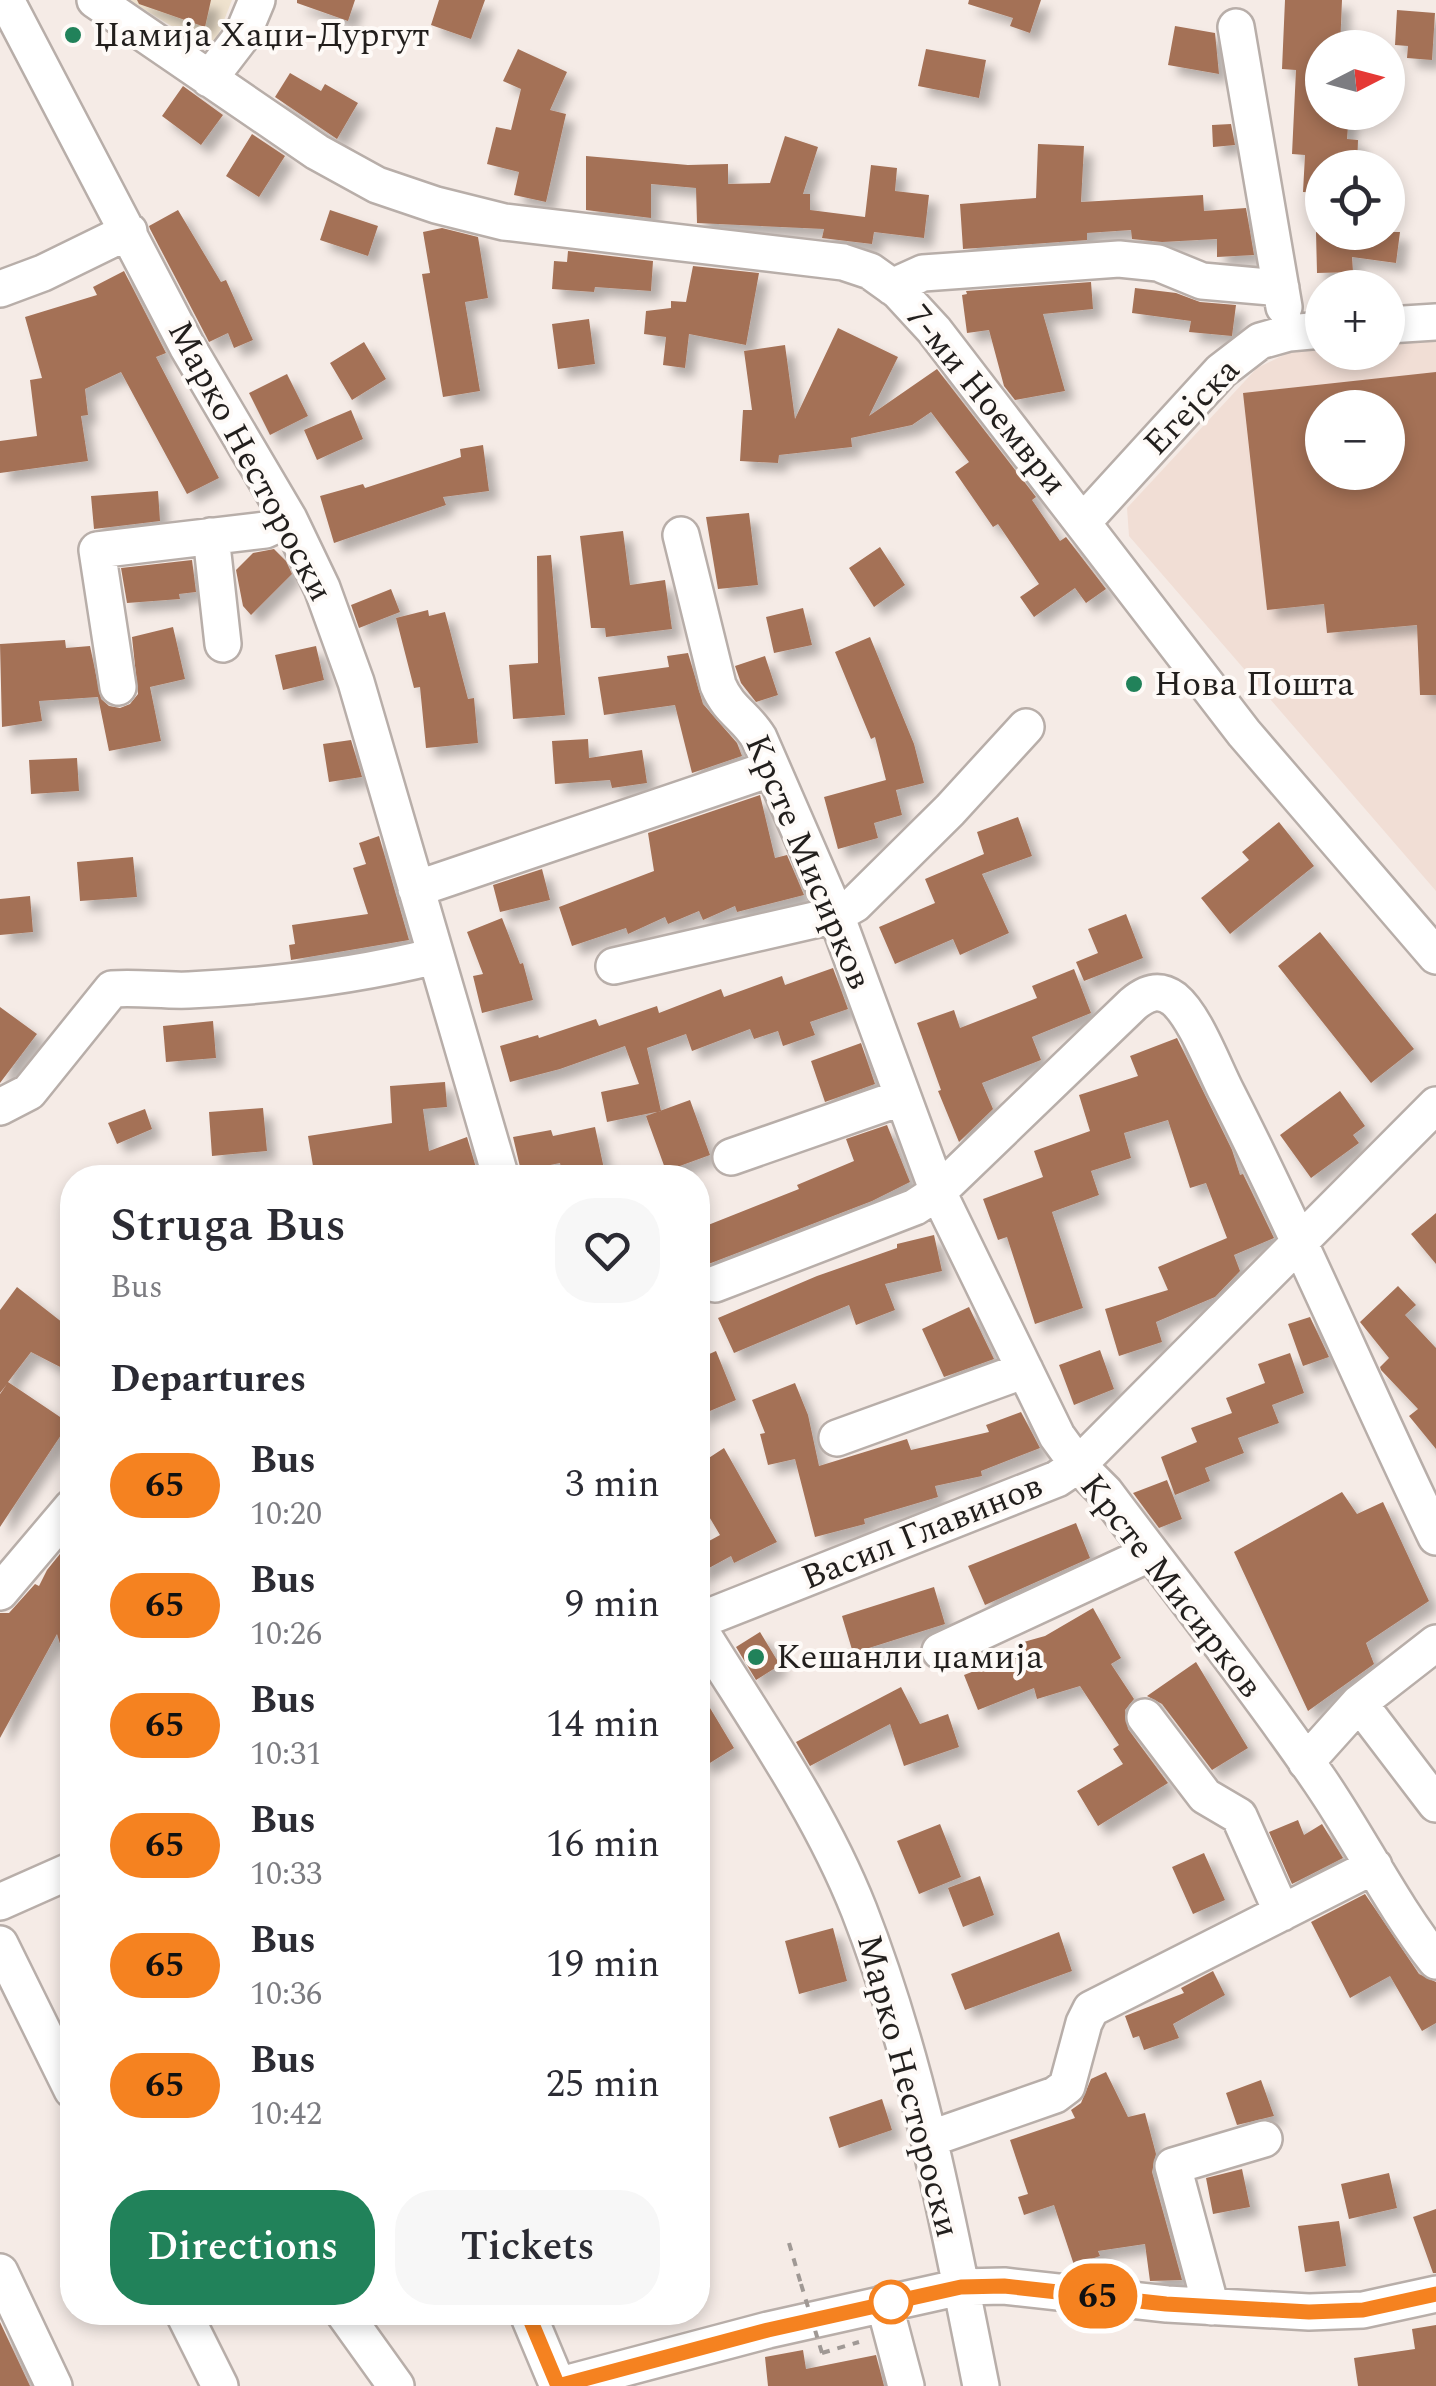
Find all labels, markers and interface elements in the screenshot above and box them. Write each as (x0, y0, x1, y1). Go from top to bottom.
place label: Џамија Хаџи-Дургут (93, 9, 430, 62)
marker: Џамија Хаџи-Дургут (62, 24, 84, 46)
north arrow (1305, 30, 1405, 130)
map controls (1305, 30, 1405, 490)
button: locate (1305, 150, 1405, 250)
button: + (1305, 270, 1405, 370)
street label: 7-ми Ноември (892, 293, 1080, 507)
street label: Марко Нестороски (153, 311, 347, 611)
street label: Егејска (1131, 346, 1253, 468)
button: − (1305, 390, 1405, 490)
place label: Нова Пошта (1154, 658, 1354, 711)
marker: Нова Пошта (1123, 673, 1145, 695)
street label: Крсте Мисирков (730, 726, 886, 998)
text: Struga Bus (110, 1189, 346, 1262)
button: heart (555, 1198, 660, 1303)
text: Bus (110, 1263, 163, 1312)
text: Departures (110, 1351, 306, 1409)
text: Bus (250, 1432, 316, 1490)
text: 3 min (565, 1456, 660, 1514)
text: 65 (145, 1459, 185, 1512)
street label: Васил Главинов (794, 1460, 1050, 1604)
street label: Крсте Мисирков (1066, 1462, 1276, 1710)
text: 10:20 (250, 1490, 322, 1539)
text: Bus (250, 1552, 316, 1610)
text: 9 min (565, 1576, 660, 1634)
text: 65 (145, 1579, 185, 1632)
text: 10:26 (250, 1610, 322, 1659)
place label: Кешанли џамија (776, 1631, 1043, 1684)
marker: Кешанли џамија (745, 1646, 767, 1668)
text: Bus (250, 1672, 316, 1730)
text: 14 min (546, 1696, 660, 1754)
text: 65 (145, 1699, 185, 1752)
text: 10:31 (250, 1730, 322, 1779)
text: Bus (250, 1792, 316, 1850)
text: 16 min (546, 1816, 660, 1874)
text: 65 (145, 1819, 185, 1872)
text: 10:33 (250, 1850, 322, 1899)
text: Bus (250, 1912, 316, 1970)
street label: Марко Нестороски (842, 1929, 974, 2243)
text: 19 min (546, 1936, 660, 1994)
text: 65 (145, 1939, 185, 1992)
text: 10:36 (250, 1970, 322, 2019)
text: Bus (250, 2032, 316, 2090)
text: 25 min (546, 2056, 660, 2114)
text: 65 (145, 2059, 185, 2112)
text: 10:42 (250, 2090, 322, 2139)
button: Directions (110, 2190, 375, 2305)
button: Tickets (395, 2190, 660, 2305)
line badge: 65 (1053, 2264, 1143, 2328)
text: 65 (1078, 2270, 1118, 2323)
unlabelled marker (870, 2281, 912, 2323)

